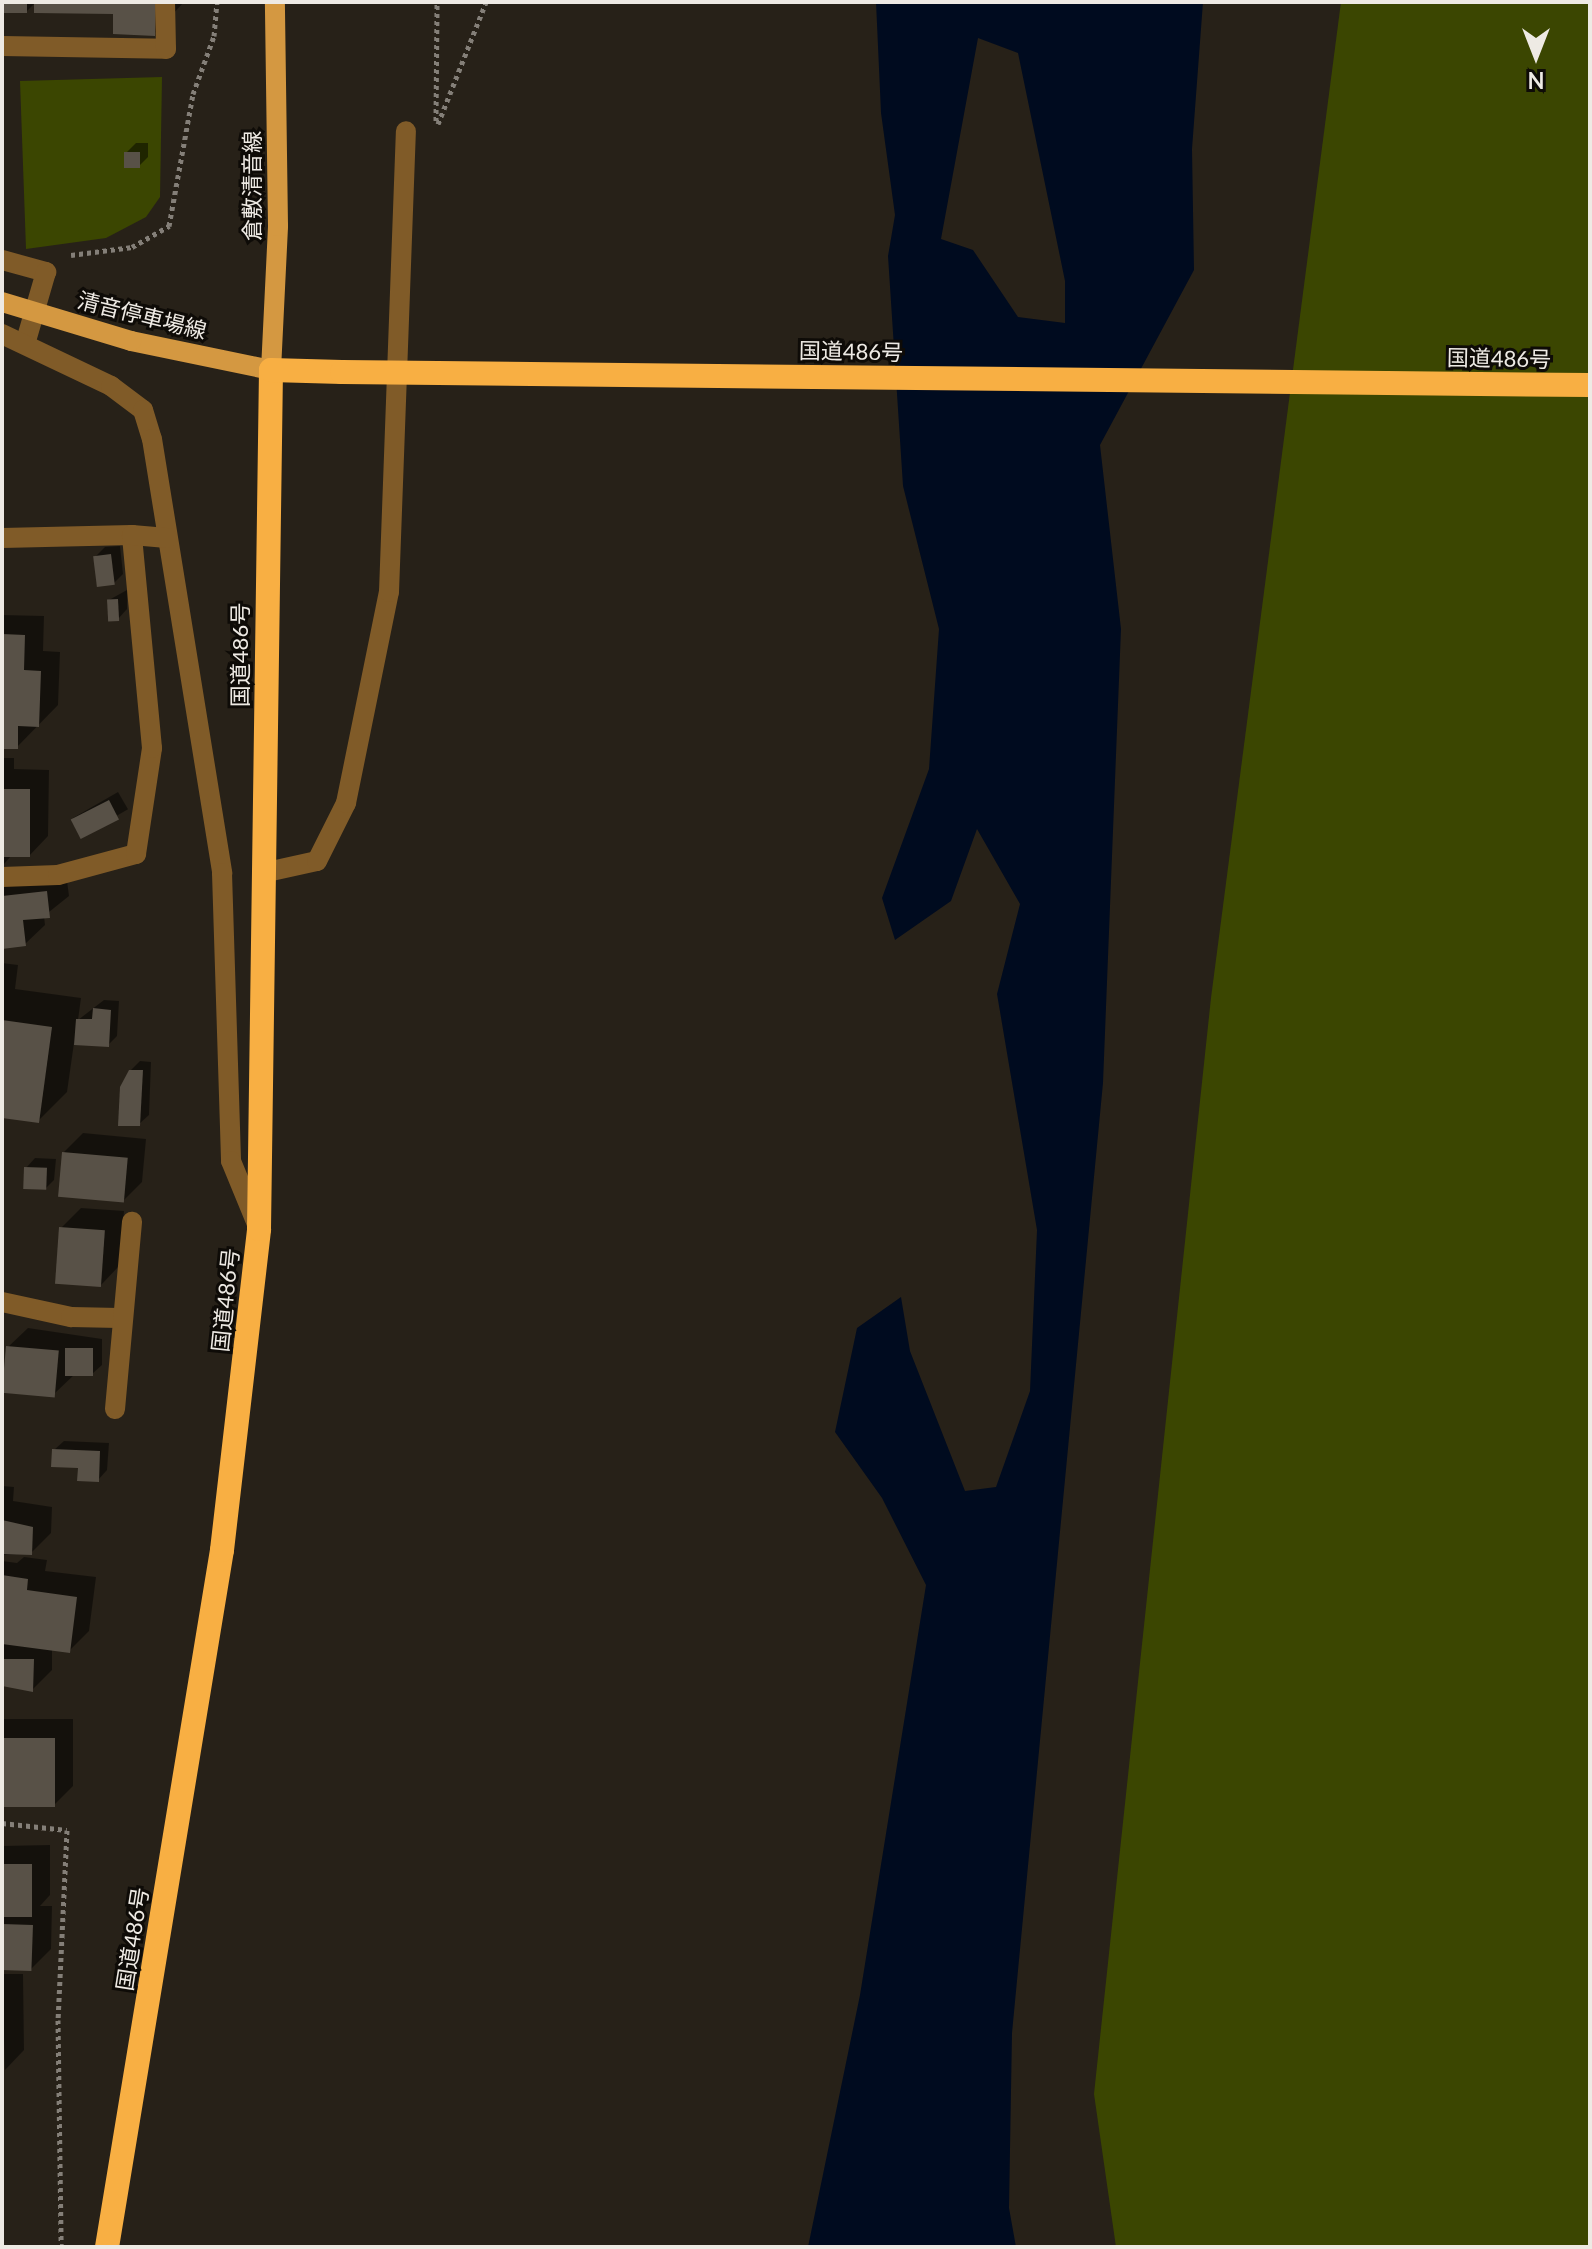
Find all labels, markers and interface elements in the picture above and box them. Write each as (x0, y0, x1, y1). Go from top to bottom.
north arrow (1496, 16, 1576, 96)
text: N (1528, 67, 1544, 94)
street label: 倉敷清音線 (239, 131, 265, 241)
street label: 清音停車場線 (75, 286, 209, 344)
street label: 国道486号 (799, 337, 903, 365)
street label: 国道486号 (1447, 344, 1551, 372)
street label: 国道486号 (227, 603, 253, 707)
street label: 国道486号 (206, 1247, 244, 1353)
street label: 国道486号 (111, 1885, 153, 1993)

